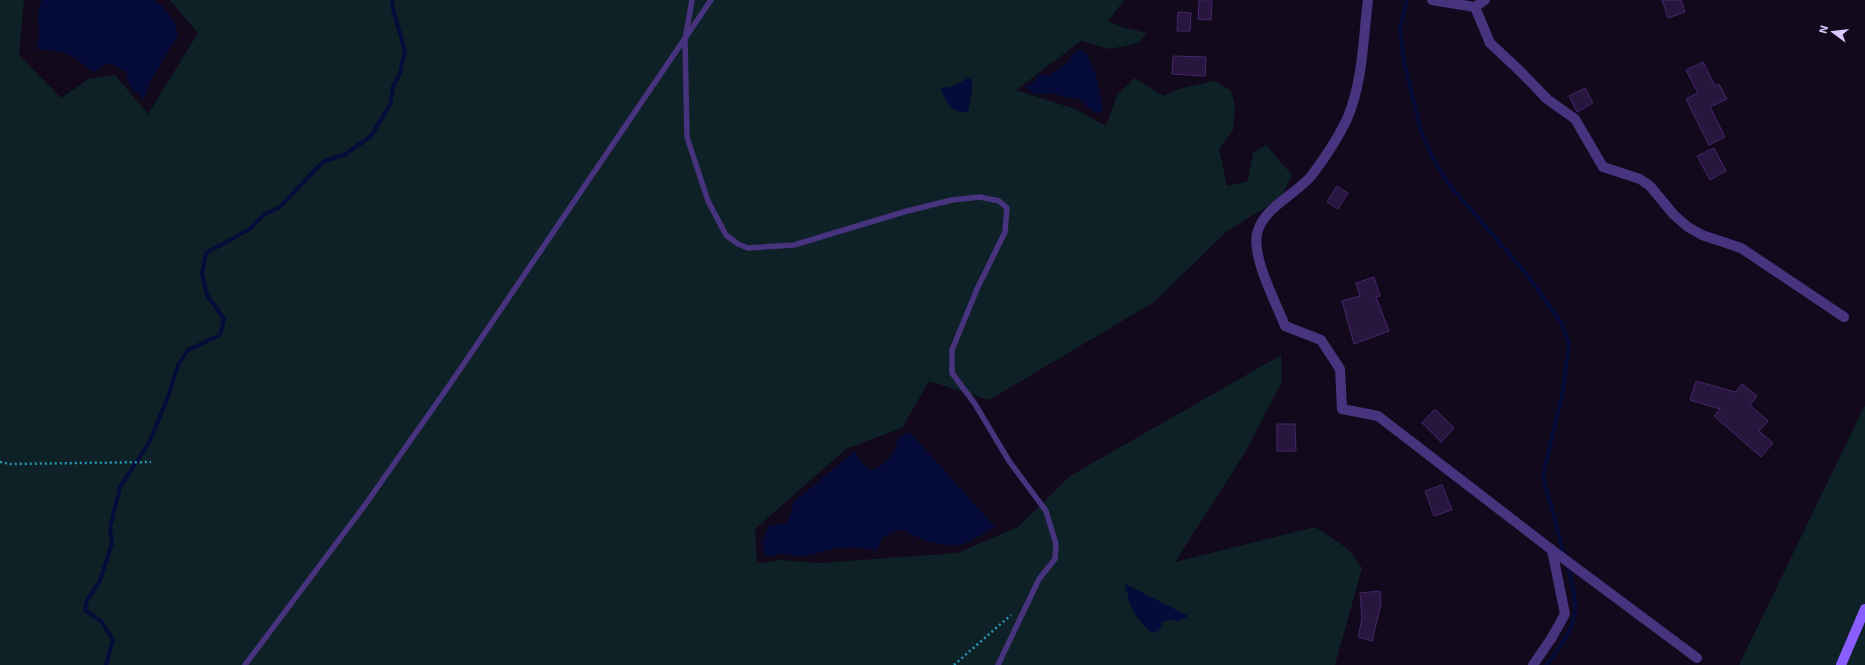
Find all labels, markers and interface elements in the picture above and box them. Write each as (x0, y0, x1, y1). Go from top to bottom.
north arrow (1813, 12, 1853, 52)
text: N (1816, 24, 1830, 35)

